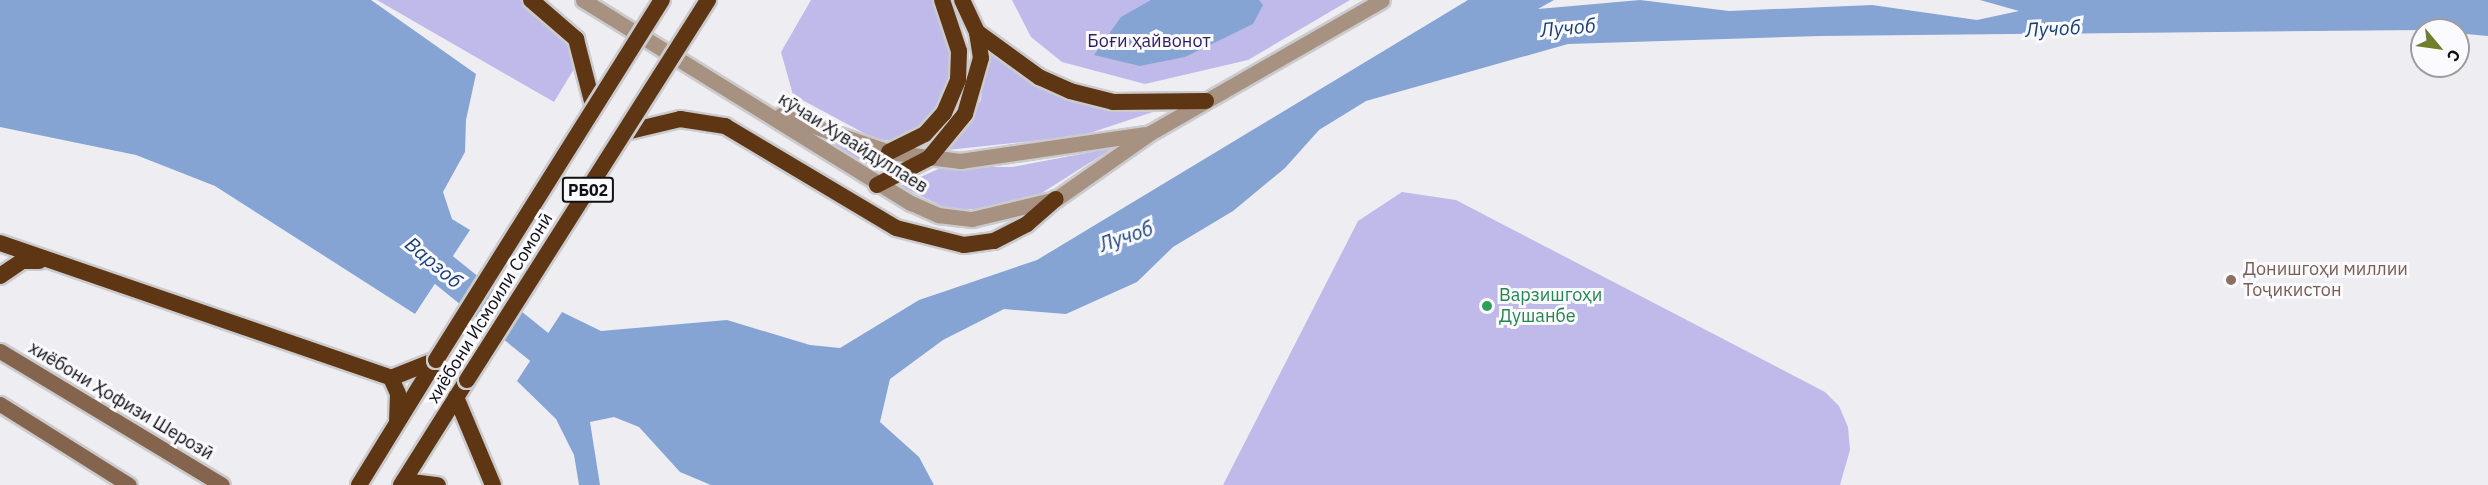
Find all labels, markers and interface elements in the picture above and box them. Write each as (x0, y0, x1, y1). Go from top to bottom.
water label: Лучоб (1539, 13, 1597, 41)
water label: Лучоб (2025, 15, 2081, 41)
north arrow (2410, 18, 2470, 78)
park label: Боғи ҳайвонот (1087, 30, 1211, 52)
text: С (2443, 46, 2465, 65)
street label: кӯчаи Хувайдуллаев (774, 88, 932, 198)
road number: РБ02 (561, 177, 615, 203)
street label: хиёбони Исмоили Сомонӣ (422, 209, 558, 407)
water label: Лучоб (1096, 216, 1156, 256)
water label: Варзоб (401, 231, 467, 293)
place label: Донишгоҳи миллии Тоҷикистон (2243, 259, 2408, 302)
marker: Донишгоҳи миллии Тоҷикистон (2224, 273, 2238, 287)
place label: Варзишгоҳи Душанбе (1499, 285, 1602, 328)
marker: Варзишгоҳи Душанбе (1480, 299, 1494, 313)
street label: хиёбони Ҳофизи Шерозӣ (25, 337, 217, 465)

